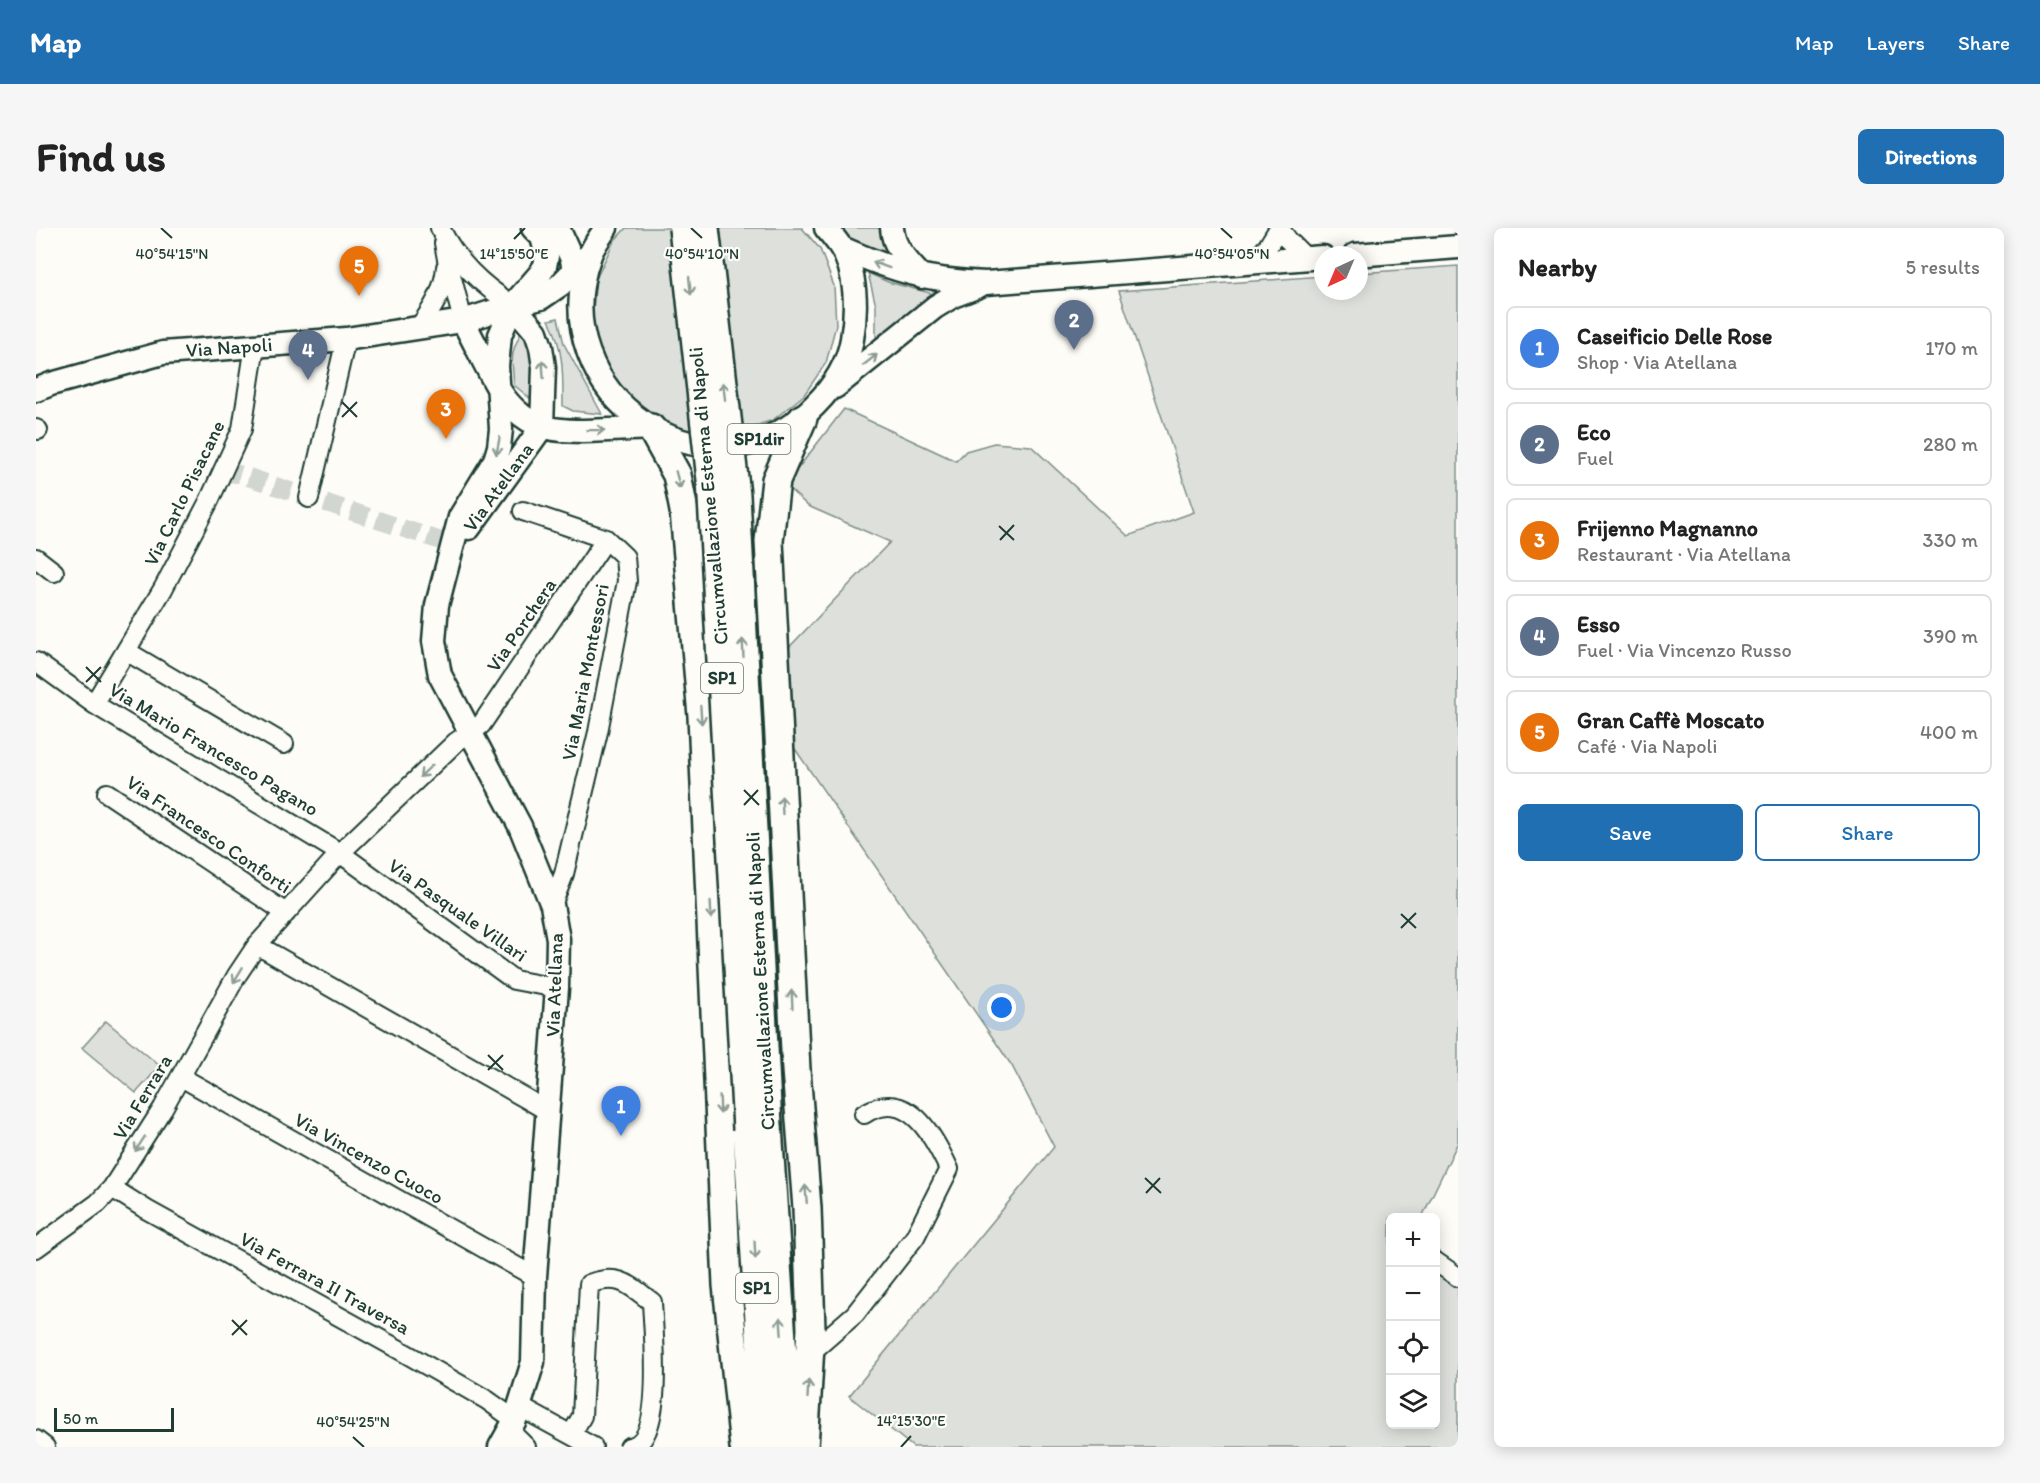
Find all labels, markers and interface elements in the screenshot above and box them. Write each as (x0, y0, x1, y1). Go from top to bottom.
text: Map (30, 25, 81, 59)
text: Map (1795, 30, 1834, 55)
text: Layers (1867, 30, 1925, 55)
text: Share (1958, 30, 2010, 55)
button: Directions (1858, 129, 2004, 184)
text: Find us (36, 131, 166, 182)
text: 40°54'15"N (136, 245, 208, 263)
text: 14°15'50"E (480, 245, 548, 263)
text: 40°54'10"N (665, 245, 739, 263)
text: 40°54'05"N (1194, 245, 1270, 263)
north arrow (1314, 246, 1368, 300)
pin: 5 (340, 247, 378, 296)
text: Nearby (1518, 251, 1597, 283)
text: 5 results (1906, 255, 1980, 279)
one-way arrow (872, 258, 891, 269)
one-way arrow (685, 276, 696, 296)
pin: 2 (1054, 300, 1094, 350)
text: Caseificio Delle Rose (1577, 323, 1772, 350)
pin: 4 (288, 330, 328, 380)
street label: Via Napoli (185, 332, 273, 362)
text: 1 (1535, 336, 1544, 360)
text: 170 m (1925, 336, 1978, 360)
street label: Circumvallazione Esterna di Napoli (683, 346, 733, 646)
text: Shop · Via Atellana (1577, 350, 1737, 374)
one-way arrow (862, 353, 878, 366)
one-way arrow (537, 359, 548, 379)
one-way arrow (718, 382, 729, 402)
pin: 3 (426, 390, 466, 439)
street label: Via Carlo Pisacane (138, 416, 230, 570)
text: Eco (1577, 419, 1611, 446)
one-way arrow (586, 424, 606, 436)
road number: SP1dir (728, 424, 790, 454)
text: 2 (1534, 432, 1545, 456)
text: 280 m (1923, 432, 1978, 456)
one-way arrow (492, 436, 503, 455)
street label: Via Atellana (458, 438, 538, 536)
text: Fuel (1577, 446, 1613, 470)
one-way arrow (672, 470, 684, 489)
text: Frijenno Magnanno (1577, 515, 1758, 542)
text: 3 (1534, 528, 1545, 552)
text: 330 m (1923, 528, 1978, 552)
text: Restaurant · Via Atellana (1577, 542, 1791, 566)
street label: Via Porchera (481, 573, 561, 676)
street label: Via Maria Montessori (556, 582, 614, 762)
text: Esso (1577, 611, 1620, 638)
text: 4 (1533, 624, 1546, 648)
text: 390 m (1923, 624, 1978, 648)
text: Fuel · Via Vincenzo Russo (1577, 638, 1792, 662)
one-way arrow (738, 639, 749, 659)
road number: SP1 (701, 663, 743, 693)
street label: Via Mario Francesco Pagano (105, 677, 323, 821)
one-way arrow (696, 705, 707, 725)
text: Gran Caffè Moscato (1577, 707, 1765, 734)
text: 5 (1534, 720, 1545, 744)
text: 400 m (1920, 720, 1978, 744)
text: Café · Via Napoli (1577, 734, 1717, 758)
one-way arrow (419, 763, 434, 778)
street label: Via Francesco Conforti (122, 770, 296, 898)
one-way arrow (777, 795, 788, 815)
button: Save (1518, 804, 1743, 861)
button: Share (1755, 804, 1980, 861)
street label: Circumvallazione Esterna di Napoli (740, 831, 780, 1131)
street label: Via Pasquale Villari (384, 853, 532, 967)
one-way arrow (705, 900, 716, 920)
street label: Via Atellana (540, 932, 568, 1037)
one-way arrow (231, 966, 243, 983)
one-way arrow (787, 990, 798, 1010)
your location (987, 993, 1016, 1022)
street label: Via Ferrara (107, 1050, 177, 1144)
pin: 1 (602, 1086, 640, 1136)
one-way arrow (714, 1094, 725, 1114)
street label: Via Vincenzo Cuoco (290, 1107, 448, 1209)
one-way arrow (134, 1135, 146, 1152)
one-way arrow (800, 1184, 811, 1204)
map controls (1386, 1213, 1440, 1429)
button: + (1386, 1213, 1440, 1267)
street label: Via Ferrara II Traversa (236, 1226, 415, 1340)
one-way arrow (749, 1240, 760, 1259)
button: − (1386, 1267, 1440, 1321)
road number: SP1 (736, 1273, 778, 1303)
one-way arrow (775, 1316, 786, 1336)
button: locate (1386, 1321, 1440, 1375)
button: layers (1386, 1375, 1440, 1429)
one-way arrow (802, 1379, 813, 1399)
scale bar (54, 1405, 174, 1432)
text: 50 m (63, 1409, 98, 1428)
text: 14°15'30"E (876, 1412, 946, 1430)
text: 40°54'25"N (316, 1413, 390, 1431)

